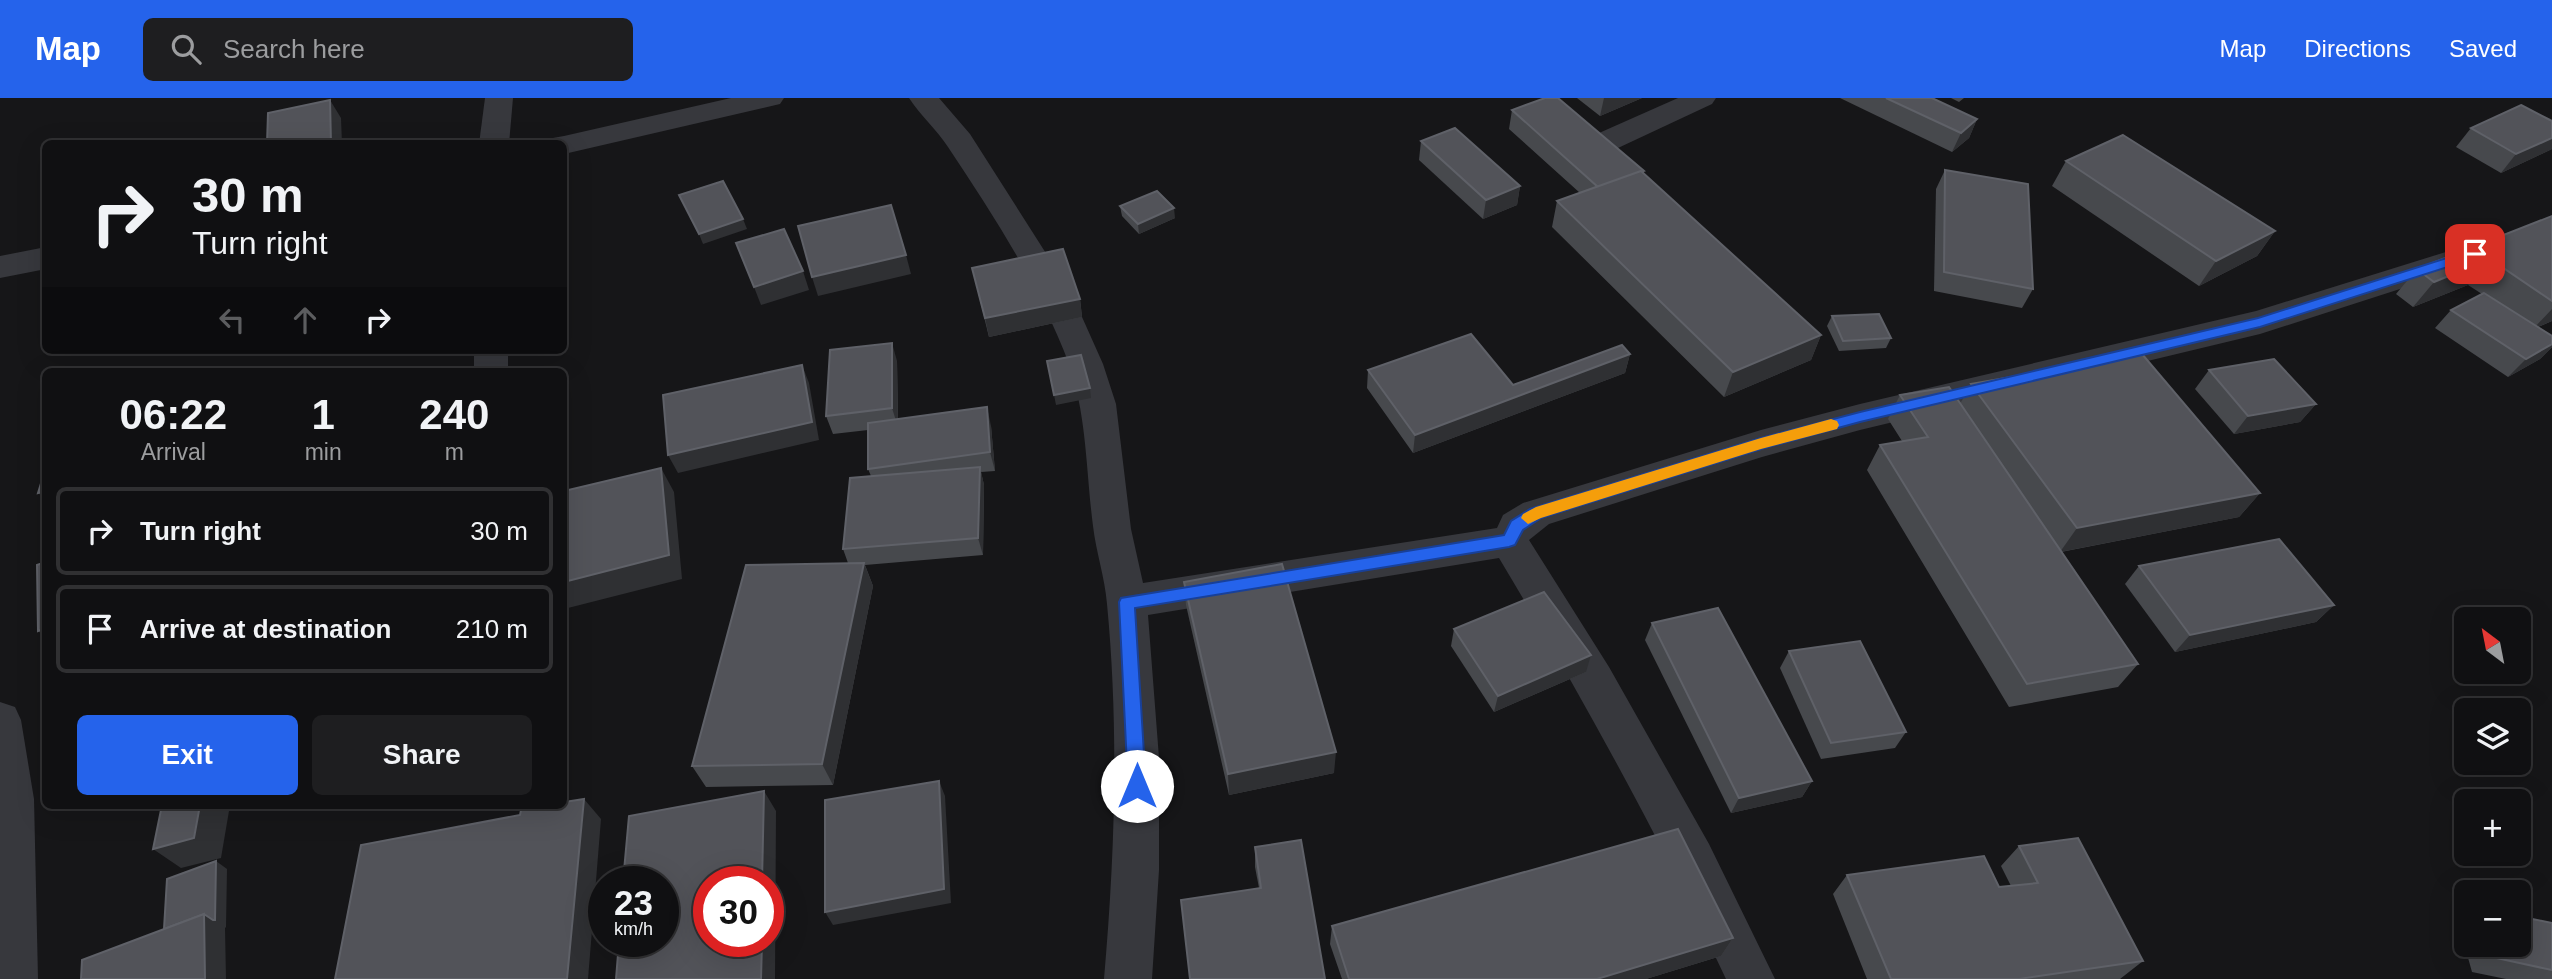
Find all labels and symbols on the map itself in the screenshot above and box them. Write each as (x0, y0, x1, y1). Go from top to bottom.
pin (2445, 224, 2505, 284)
north arrow (2454, 607, 2530, 684)
position arrow (1100, 749, 1174, 823)
speed limit sign: 30 (693, 866, 784, 957)

